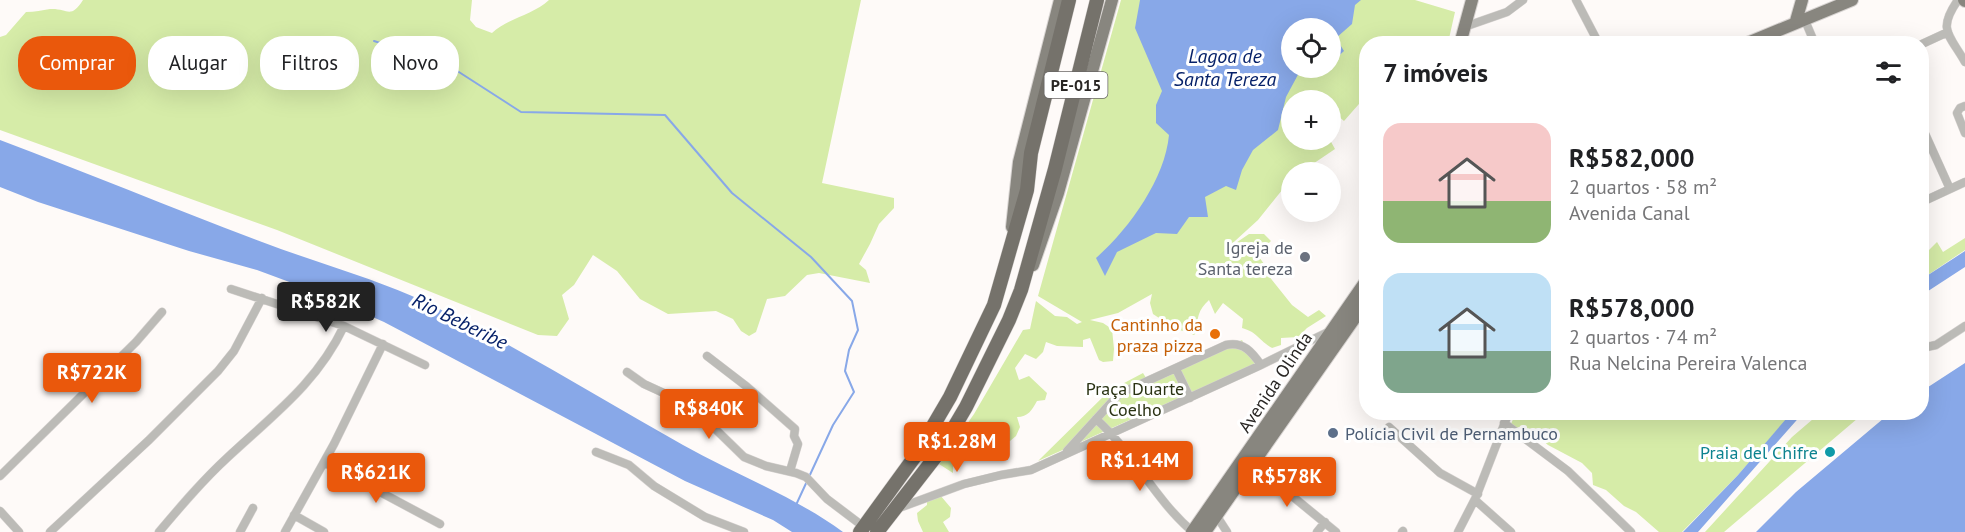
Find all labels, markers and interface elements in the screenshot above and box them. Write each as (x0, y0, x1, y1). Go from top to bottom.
map controls (1281, 18, 1341, 222)
button: locate (1281, 18, 1341, 78)
chip: Comprar (18, 36, 136, 90)
chip: Alugar (148, 36, 248, 90)
chip: Filtros (260, 36, 359, 90)
chip: Novo (371, 36, 459, 90)
water label: Lagoa de Santa Tereza (1174, 43, 1276, 92)
text: 7 imóveis (1383, 56, 1488, 89)
icon: filters (1872, 56, 1905, 89)
road number: PE-015 (1044, 72, 1108, 98)
button: + (1281, 90, 1341, 150)
text: R$582,000 (1569, 141, 1694, 174)
icon: home (1431, 147, 1503, 219)
button: − (1281, 162, 1341, 222)
text: 2 quartos · 58 m² (1569, 174, 1717, 200)
text: Avenida Canal (1569, 200, 1690, 226)
place label: Igreja de Santa tereza (1198, 236, 1293, 280)
marker: Igreja de Santa tereza (1298, 250, 1312, 264)
pin: R$582K (277, 282, 375, 333)
water label: Rio Beberibe (408, 287, 513, 356)
text: R$582K (291, 288, 361, 314)
text: R$578,000 (1569, 291, 1694, 324)
icon: home (1431, 297, 1503, 369)
place label: Cantinho da praza pizza (1111, 313, 1203, 357)
text: 2 quartos · 74 m² (1569, 324, 1717, 350)
marker: Cantinho da praza pizza (1208, 327, 1222, 341)
street label: Avenida Olinda (1233, 327, 1317, 437)
text: Rua Nelcina Pereira Valenca (1569, 350, 1807, 376)
pin: R$722K (43, 353, 141, 404)
text: R$722K (57, 359, 127, 385)
park label: Praça Duarte Coelho (1086, 377, 1184, 421)
pin: R$840K (660, 389, 758, 440)
text: R$840K (674, 395, 744, 421)
pin: R$1.28M (902, 422, 1012, 473)
place label: Polícia Civil de Pernambuco (1345, 422, 1558, 445)
marker: Polícia Civil de Pernambuco (1326, 426, 1340, 440)
text: R$1.28M (918, 428, 996, 454)
pin: R$1.14M (1085, 441, 1195, 492)
place label: Praia del Chifre (1700, 441, 1818, 464)
marker: Praia del Chifre (1823, 445, 1837, 459)
text: R$1.14M (1101, 447, 1179, 473)
pin: R$621K (327, 453, 425, 504)
pin: R$578K (1238, 457, 1336, 508)
text: R$621K (341, 459, 411, 485)
text: R$578K (1252, 463, 1322, 489)

